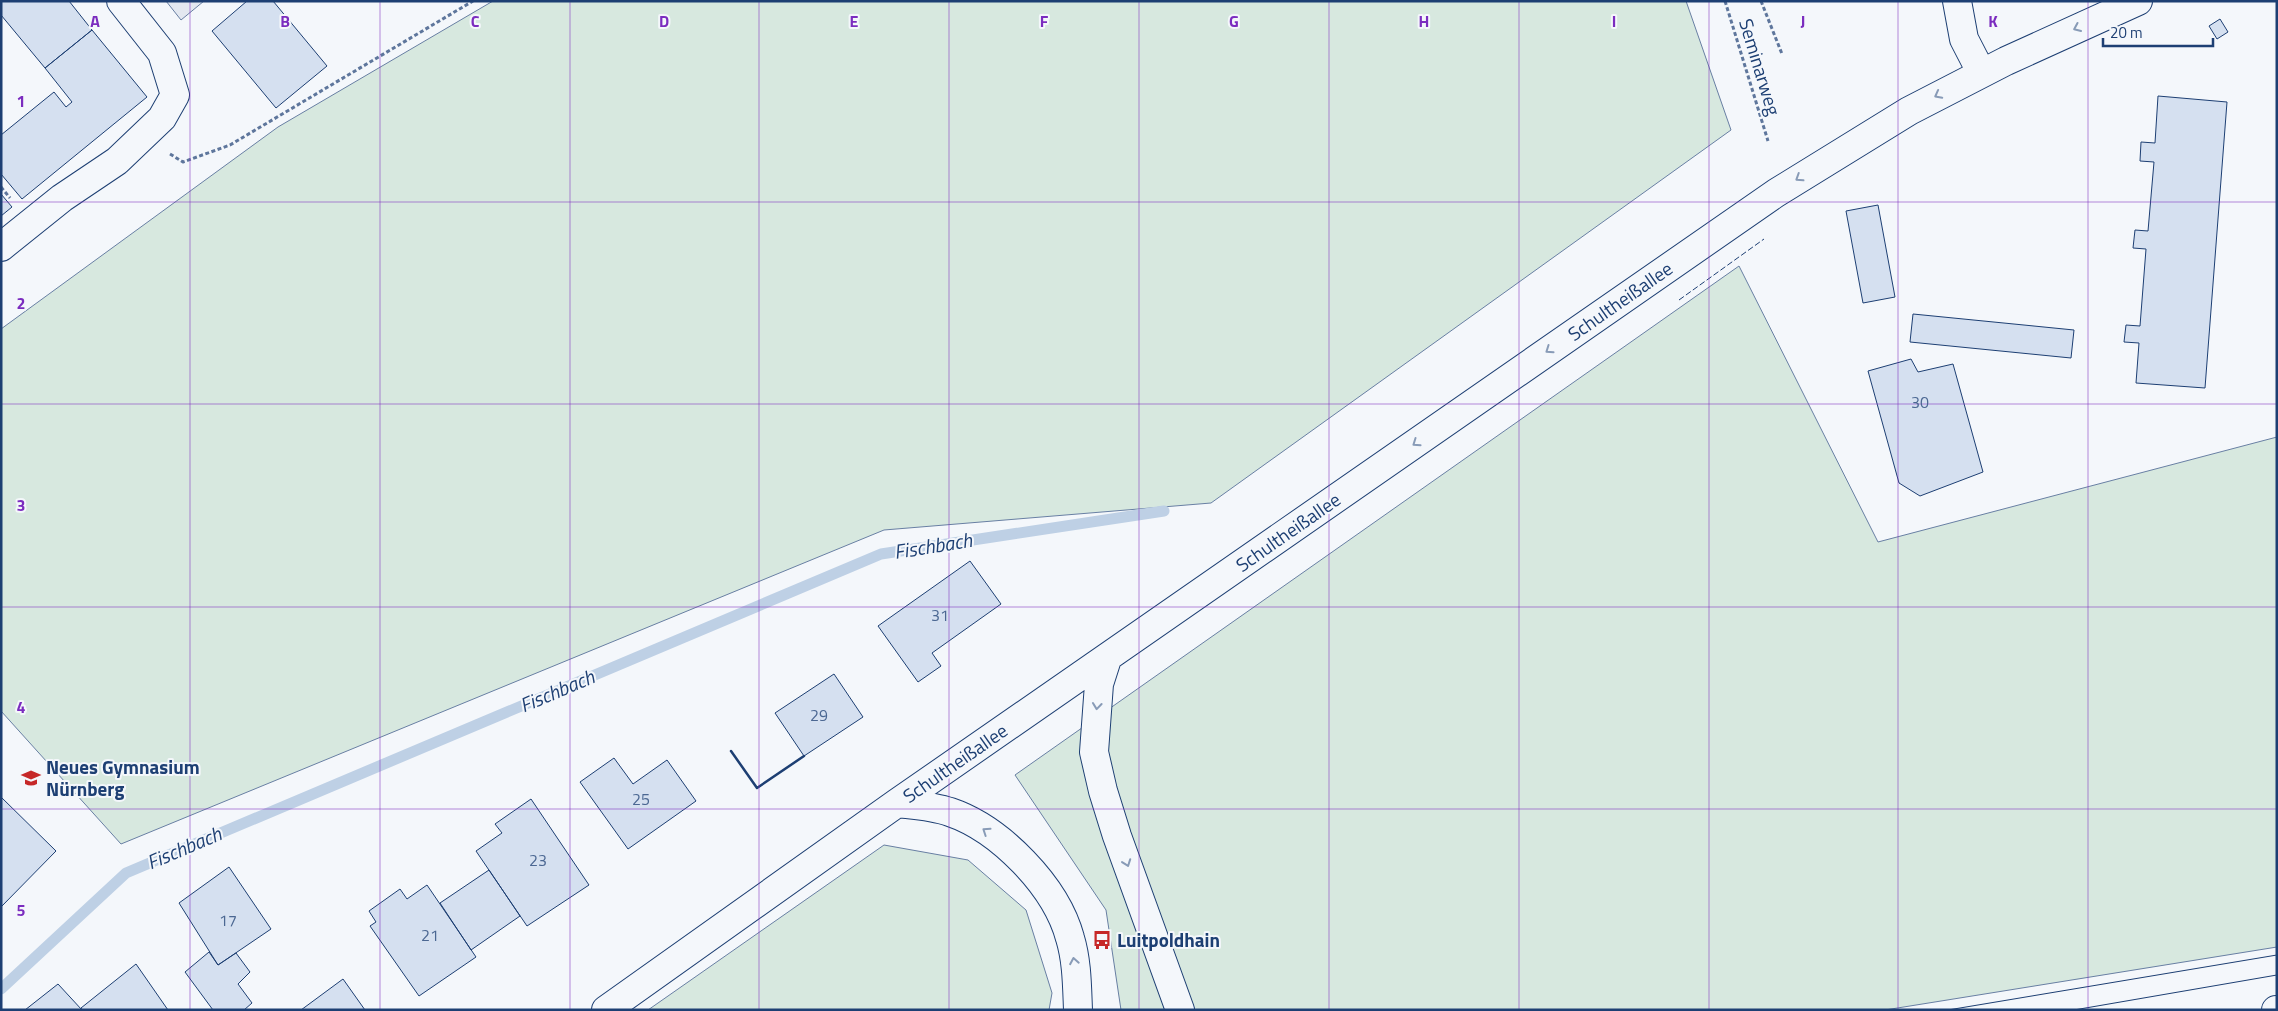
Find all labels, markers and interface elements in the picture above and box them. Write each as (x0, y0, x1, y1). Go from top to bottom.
text: A (90, 9, 100, 33)
text: B (280, 9, 290, 33)
text: C (471, 9, 480, 33)
text: D (659, 9, 669, 33)
text: E (850, 9, 859, 33)
text: F (1040, 9, 1049, 33)
text: G (1229, 9, 1239, 33)
text: H (1419, 9, 1429, 33)
text: I (1612, 9, 1616, 33)
text: J (1801, 9, 1805, 33)
text: K (1988, 9, 1998, 33)
street label: Seminarweg (1732, 15, 1789, 119)
scale bar (2103, 15, 2213, 47)
text: 20 m (2110, 21, 2143, 44)
one-way arrow (2073, 22, 2082, 33)
text: 1 (17, 89, 25, 113)
one-way arrow (1935, 89, 1944, 99)
one-way arrow (1795, 172, 1804, 181)
street label: Schultheißallee (1561, 254, 1678, 348)
text: 2 (17, 291, 25, 315)
one-way arrow (1546, 344, 1555, 353)
house number: 30 (1911, 390, 1929, 414)
one-way arrow (1412, 437, 1422, 446)
street label: Schultheißallee (1229, 485, 1346, 579)
text: 3 (17, 493, 25, 517)
water label: Fischbach (892, 524, 975, 567)
house number: 31 (931, 603, 949, 627)
water label: Fischbach (515, 661, 600, 720)
text: 4 (17, 695, 26, 719)
one-way arrow (1092, 702, 1103, 710)
house number: 29 (810, 703, 828, 727)
street label: Schultheißallee (896, 716, 1013, 810)
place label: Neues Gymnasium Nürnberg (46, 752, 200, 803)
school or university icon: Neues Gymnasium Nürnberg (20, 767, 42, 789)
house number: 25 (632, 787, 650, 811)
water label: Fischbach (142, 818, 227, 877)
one-way arrow (982, 828, 991, 837)
house number: 23 (529, 848, 547, 872)
one-way arrow (1121, 858, 1131, 867)
text: 5 (17, 898, 26, 922)
house number: 17 (219, 908, 237, 932)
house number: 21 (421, 923, 439, 947)
place label: Luitpoldhain (1117, 925, 1220, 954)
bus stop icon: Luitpoldhain (1091, 929, 1113, 951)
one-way arrow (1070, 957, 1080, 966)

